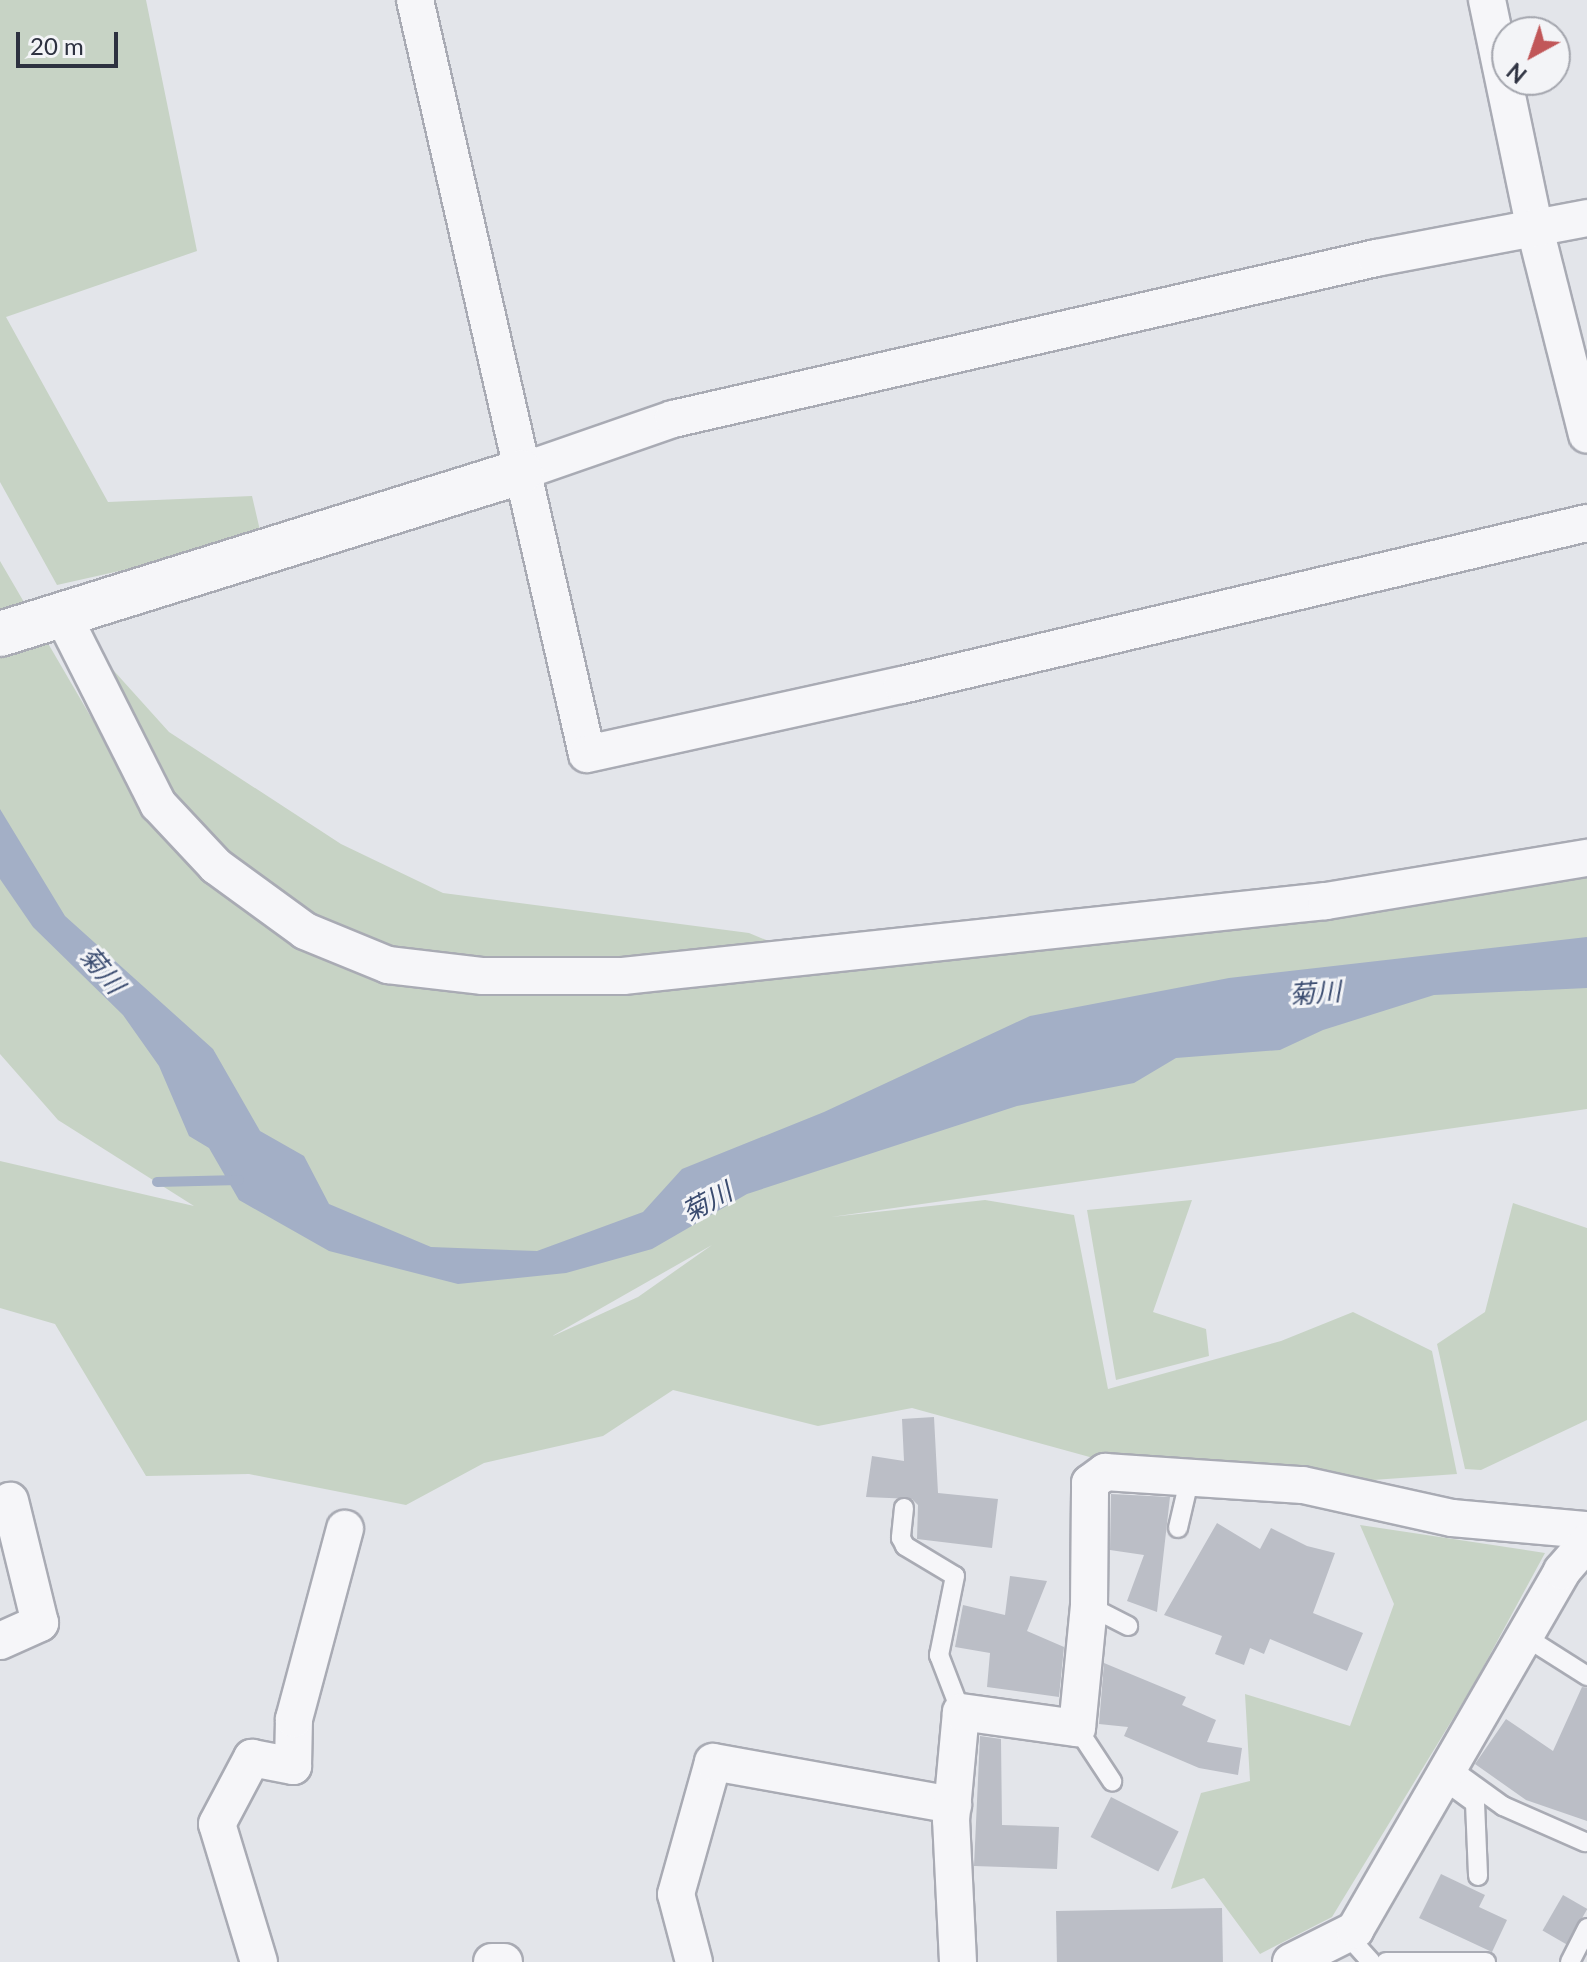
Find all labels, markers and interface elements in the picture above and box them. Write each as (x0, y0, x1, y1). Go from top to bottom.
scale bar (20, 16, 122, 66)
north arrow (1491, 16, 1571, 96)
text: 20 m (30, 31, 84, 60)
text: N (1501, 57, 1532, 89)
water label: 菊川 (73, 940, 131, 1000)
water label: 菊川 (1288, 976, 1342, 1010)
water label: 菊川 (677, 1176, 737, 1228)

